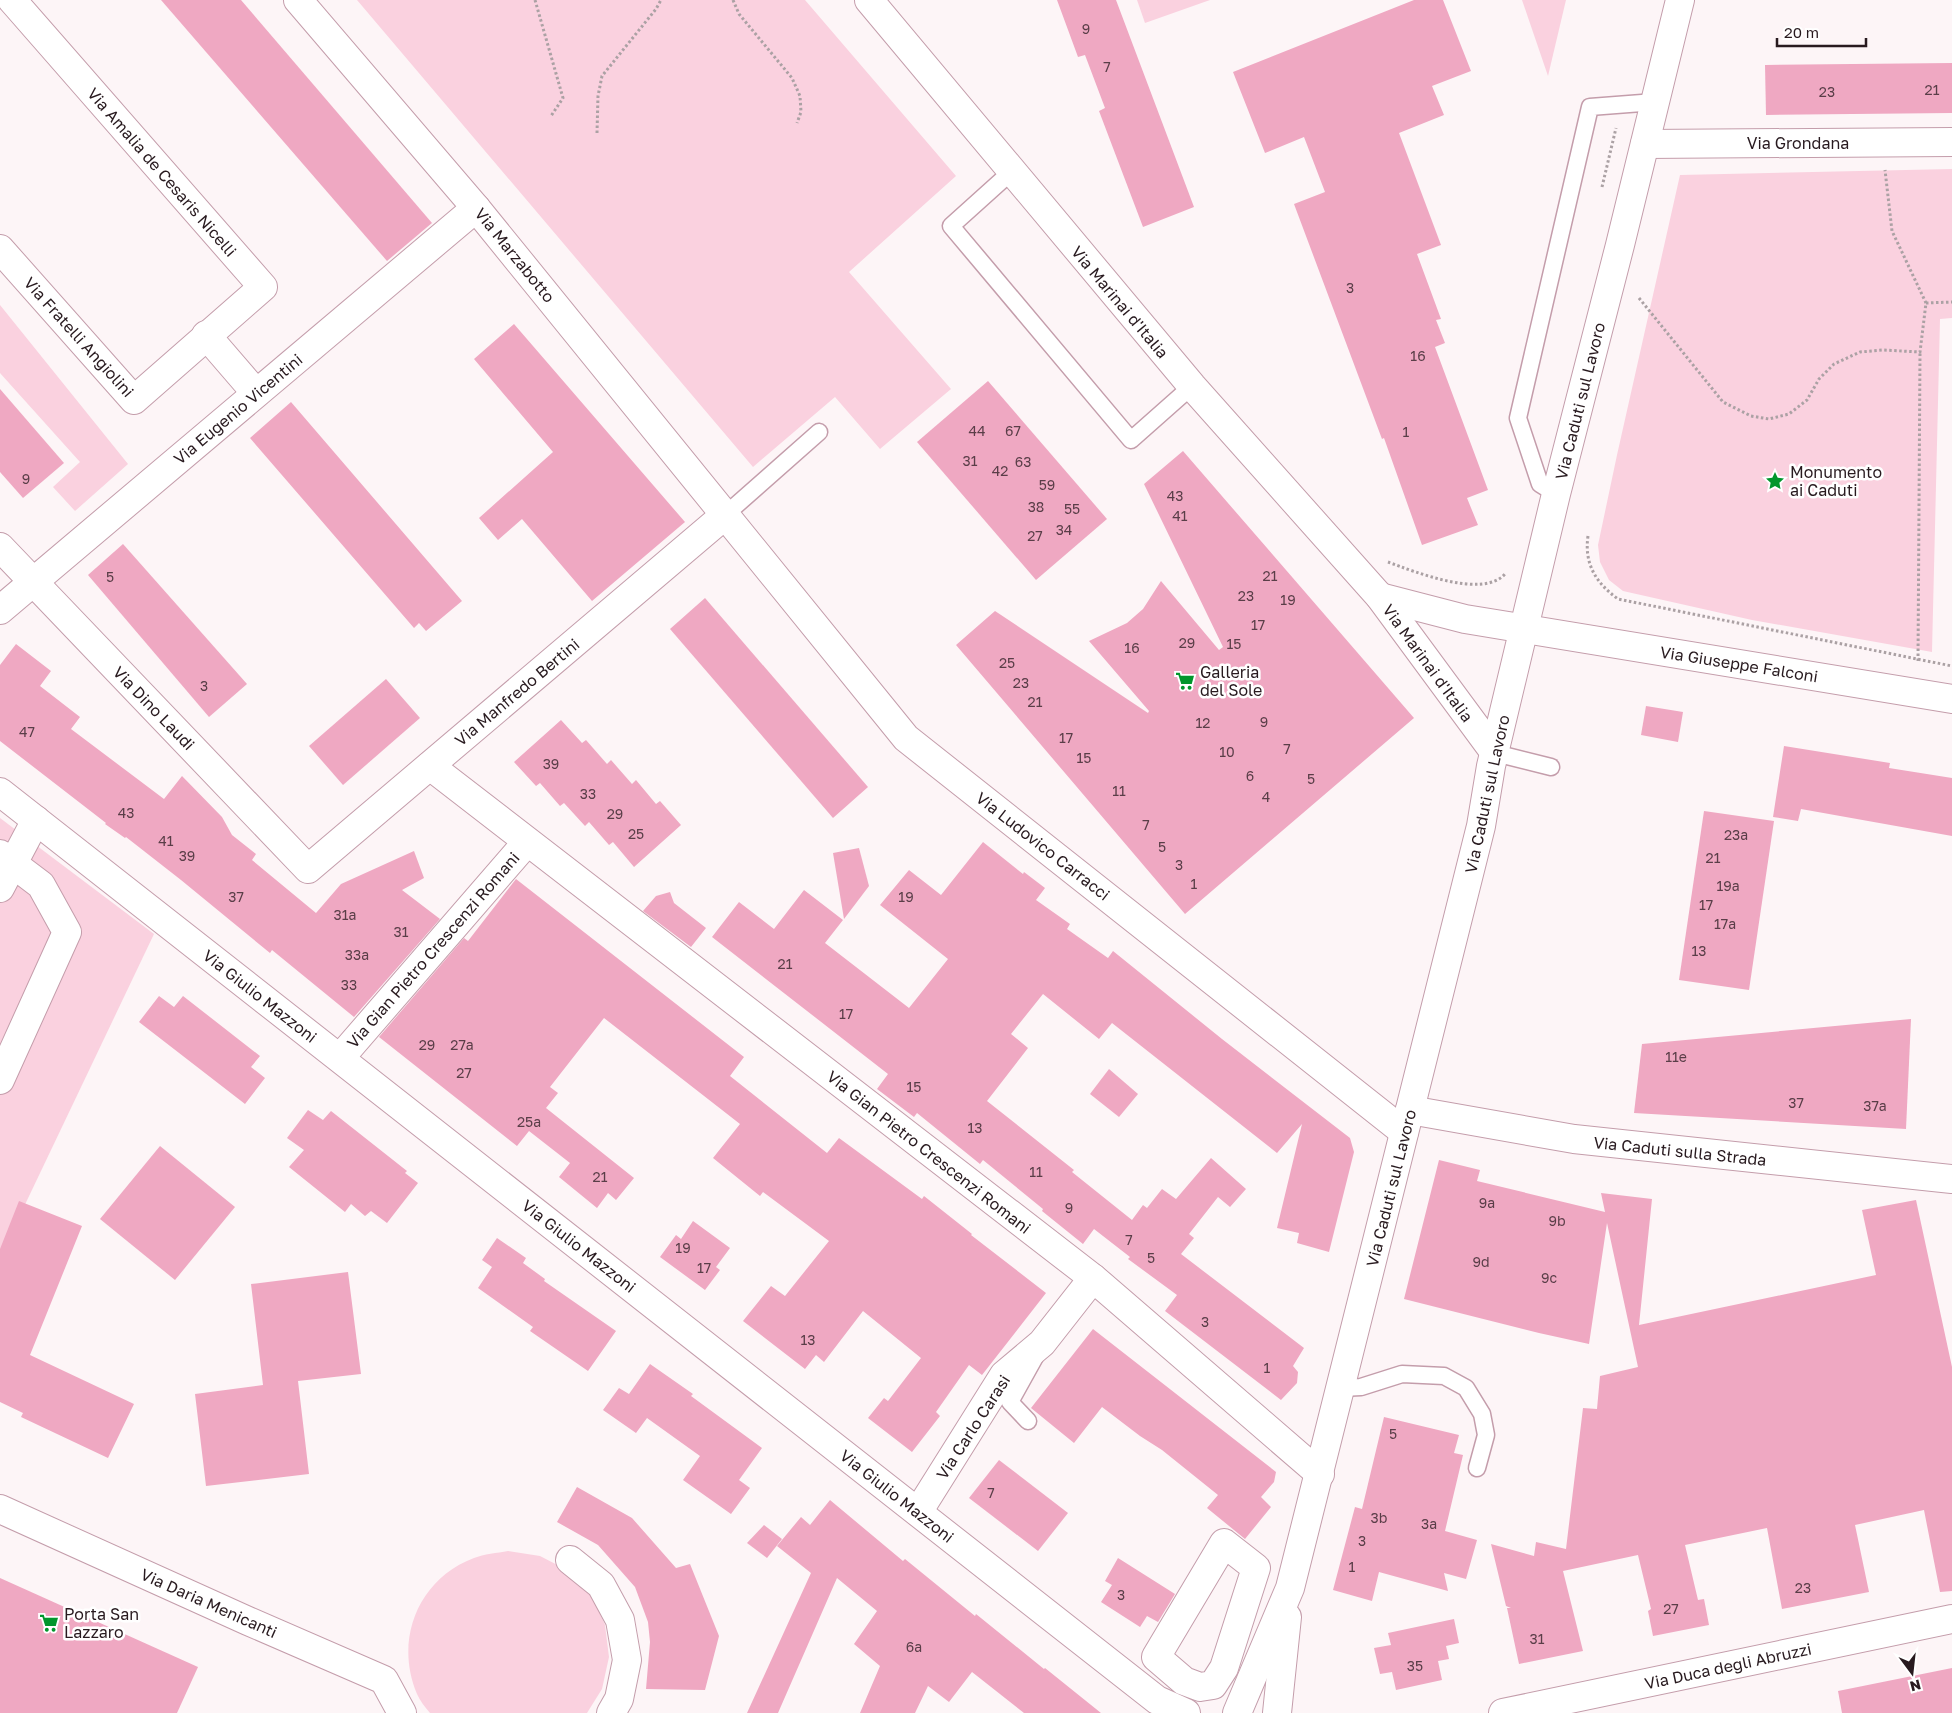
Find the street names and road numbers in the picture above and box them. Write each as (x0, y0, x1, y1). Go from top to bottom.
street label: Via Amalia de Cesaris Nicelli (83, 83, 241, 261)
street label: Via Grondana (1747, 133, 1849, 153)
street label: Via Marzabotto (471, 204, 559, 306)
street label: Via Marinai d'Italia (1067, 242, 1173, 362)
street label: Via Fratelli Angiolini (20, 273, 138, 401)
street label: Via Caduti sul Lavoro (1551, 320, 1609, 482)
street label: Via Eugenio Vicentini (170, 349, 306, 469)
street label: Via Marinai d'Italia (1379, 600, 1477, 726)
street label: Via Manfredo Bertini (451, 634, 583, 750)
street label: Via Giuseppe Falconi (1659, 642, 1819, 686)
street label: Via Dino Laudi (109, 662, 199, 754)
street label: Via Caduti sul Lavoro (1460, 713, 1514, 875)
street label: Via Ludovico Carracci (972, 788, 1114, 904)
street label: Via Gian Pietro Crescenzi Romani (342, 848, 524, 1052)
street label: Via Giulio Mazzoni (199, 945, 321, 1047)
street label: Via Gian Pietro Crescenzi Romani (823, 1066, 1035, 1238)
street label: Via Caduti sul Lavoro (1362, 1107, 1420, 1269)
street label: Via Caduti sulla Strada (1592, 1132, 1768, 1170)
street label: Via Giulio Mazzoni (518, 1195, 640, 1297)
street label: Via Carlo Carasi (932, 1371, 1014, 1483)
street label: Via Giulio Mazzoni (836, 1445, 958, 1547)
street label: Via Daria Menicanti (138, 1564, 280, 1642)
street label: Via Duca degli Abruzzi (1643, 1639, 1813, 1693)

